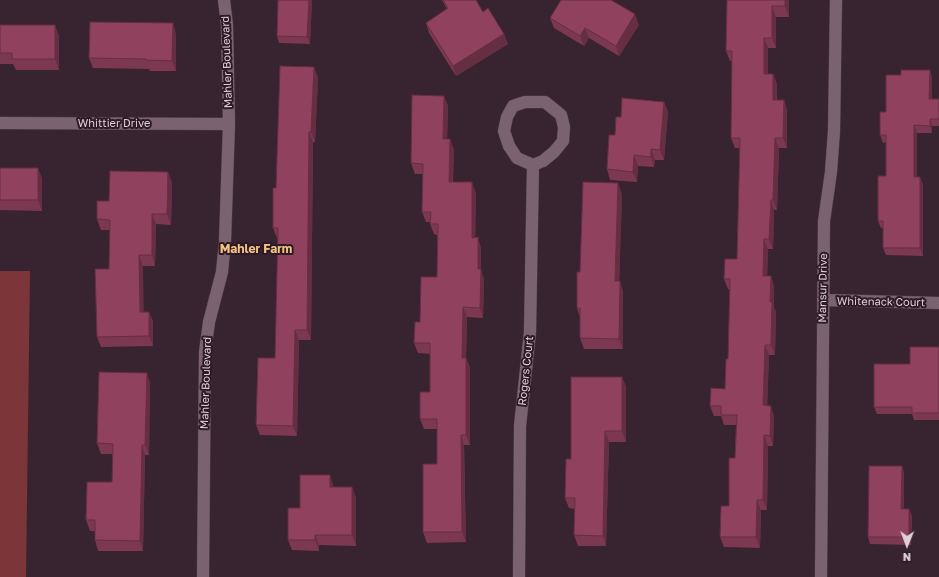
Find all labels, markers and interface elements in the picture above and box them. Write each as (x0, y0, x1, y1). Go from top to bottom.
street label: Mahler Boulevard (219, 16, 235, 108)
street label: Whittier Drive (78, 117, 150, 131)
district label: Mahler Farm (220, 242, 292, 256)
street label: Mansur Drive (816, 253, 830, 323)
street label: Whitenack Court (837, 295, 925, 309)
street label: Rogers Court (516, 336, 536, 406)
street label: Mahler Boulevard (198, 337, 214, 429)
north arrow (887, 525, 927, 565)
text: N (902, 551, 911, 564)

